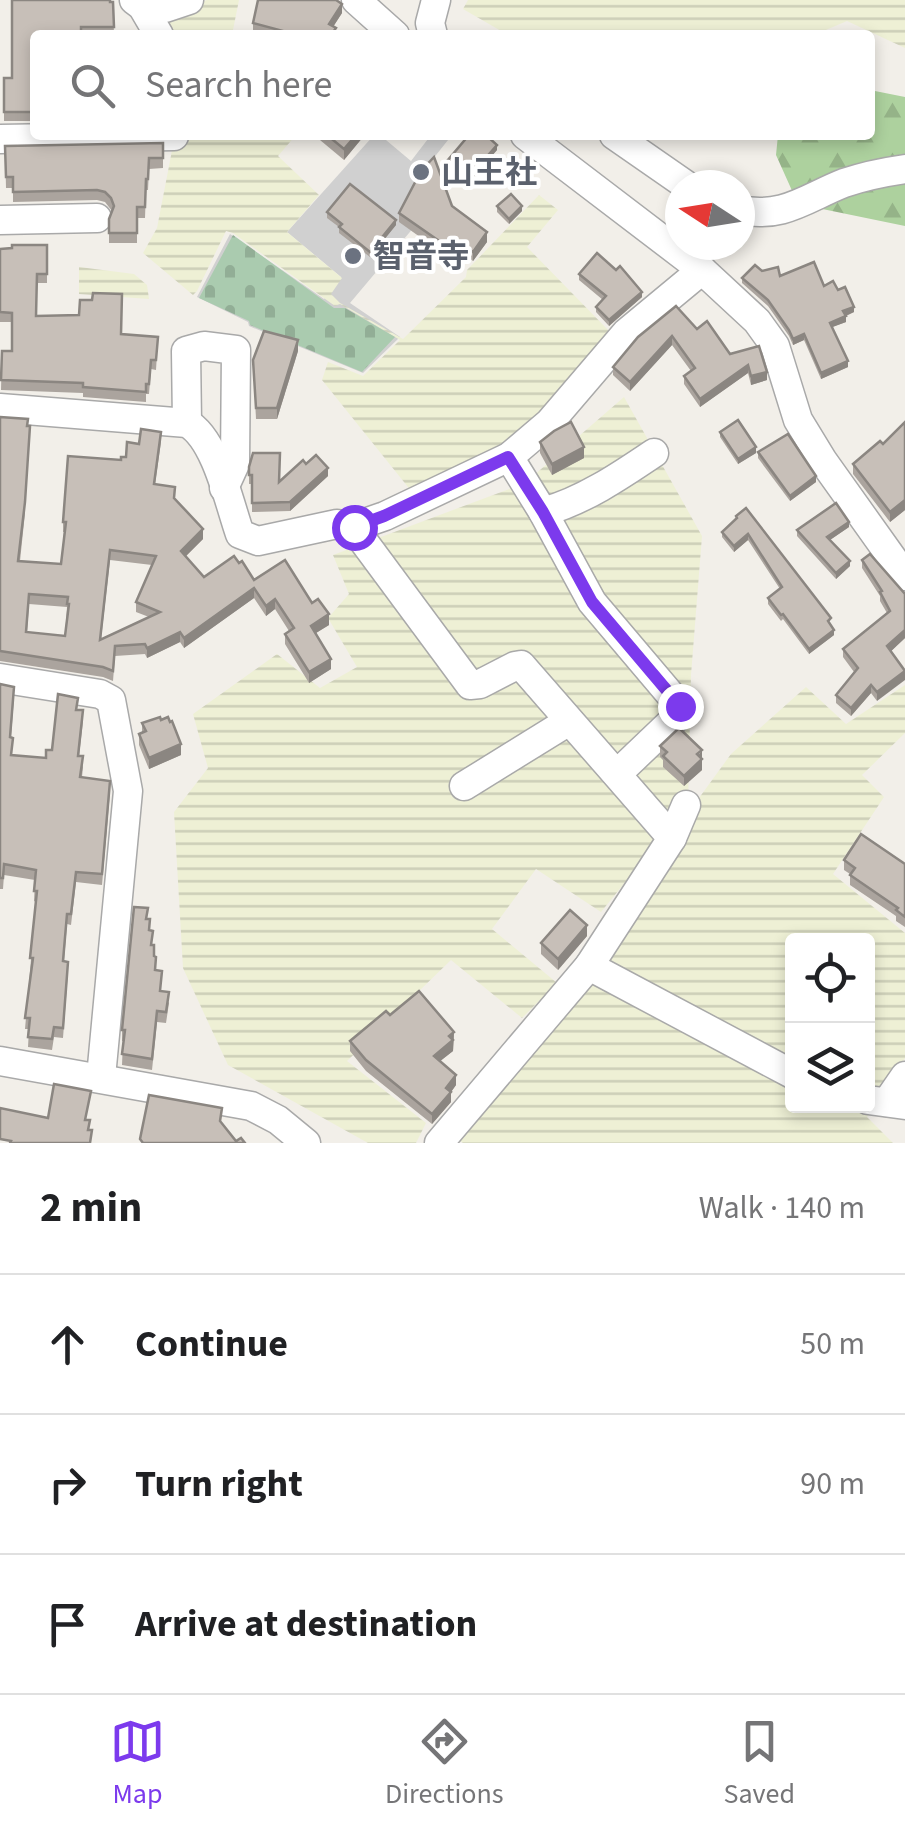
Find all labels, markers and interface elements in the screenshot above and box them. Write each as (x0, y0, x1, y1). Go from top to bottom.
search box (30, 30, 875, 140)
icon: search (65, 58, 120, 113)
text: Search here (145, 58, 332, 112)
place label: 山王社 (441, 150, 537, 196)
marker: 山王社 (410, 161, 432, 183)
north arrow (665, 170, 755, 260)
place label: 智音寺 (373, 234, 469, 280)
marker: 智音寺 (342, 245, 364, 267)
route start (332, 505, 378, 551)
route end (658, 684, 704, 730)
map controls (785, 933, 875, 1113)
button: locate (785, 933, 875, 1023)
button: layers (785, 1023, 875, 1113)
text: 2 min (40, 1178, 142, 1238)
text: Walk · 140 m (699, 1185, 865, 1231)
icon: ahead (40, 1317, 95, 1372)
text: Continue (135, 1317, 288, 1371)
text: 50 m (800, 1321, 865, 1367)
icon: right (40, 1457, 95, 1512)
text: Turn right (135, 1457, 303, 1511)
text: 90 m (800, 1461, 865, 1507)
icon: arrive (40, 1597, 95, 1652)
text: Arrive at destination (135, 1597, 477, 1651)
tab: Map (110, 1714, 165, 1814)
tab: Directions (385, 1714, 504, 1814)
tab: Saved (724, 1714, 795, 1814)

